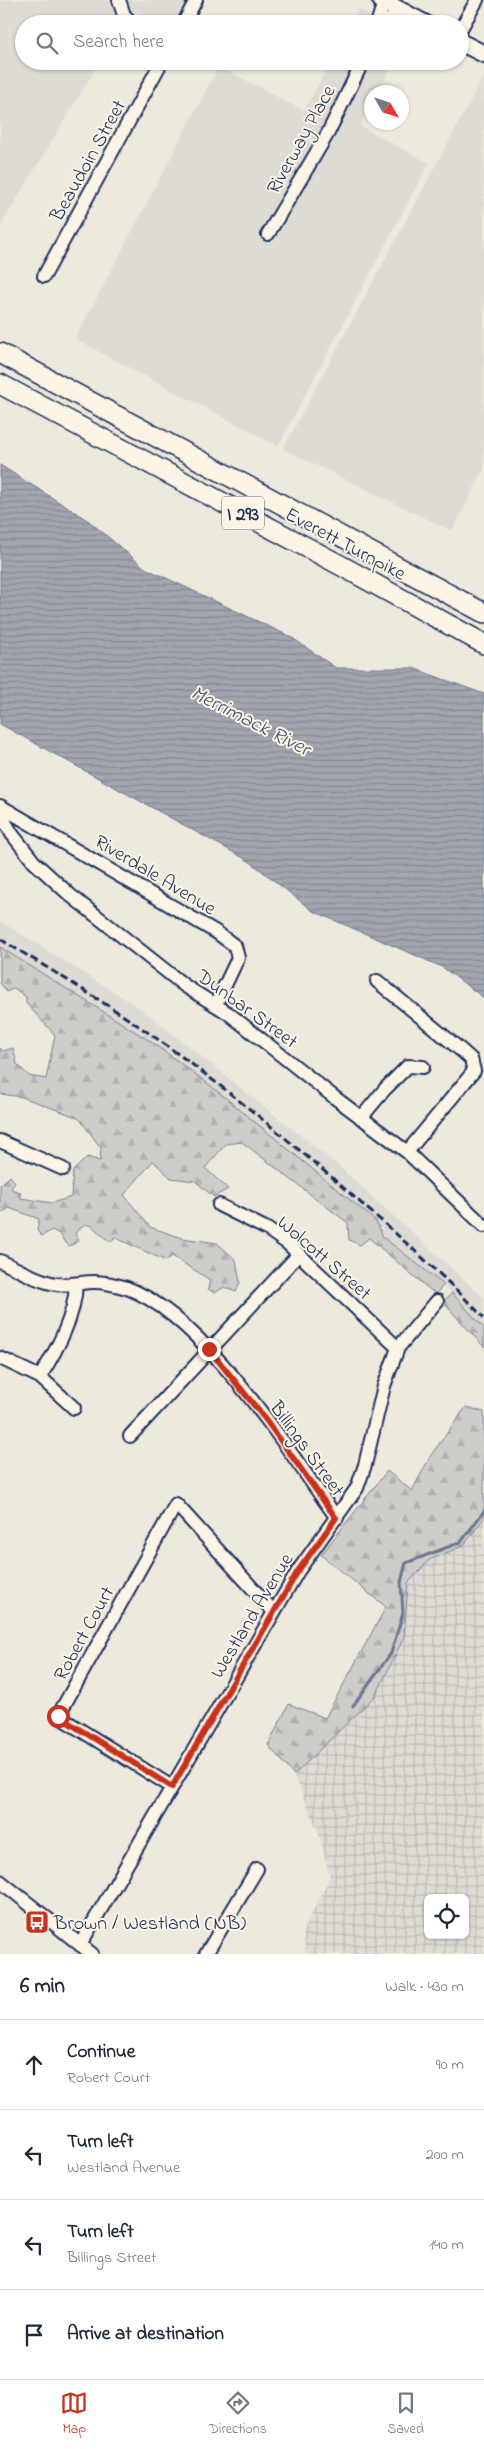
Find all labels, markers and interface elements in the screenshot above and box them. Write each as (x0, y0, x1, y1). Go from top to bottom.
search box (15, 15, 469, 70)
icon: search (33, 29, 61, 57)
text: Search here (73, 29, 164, 56)
street label: Riverway Place (260, 80, 344, 200)
north arrow (364, 85, 409, 130)
street label: Beaudoin Street (43, 95, 135, 228)
road number: I 293 (222, 496, 264, 530)
street label: Everett Turnpike (279, 501, 410, 589)
water label: Merrimack River (185, 679, 317, 766)
street label: Riverdale Avenue (88, 828, 221, 924)
street label: Dunbar Street (189, 963, 303, 1057)
street label: Wolcott Street (270, 1210, 377, 1308)
route end (198, 1338, 221, 1361)
street label: Billings Street (260, 1395, 351, 1504)
street label: Westland Avenue (204, 1548, 302, 1684)
street label: Robert Court (47, 1581, 123, 1687)
route start (47, 1705, 70, 1728)
map controls (424, 1894, 469, 1939)
button: locate (424, 1894, 469, 1939)
bus stop icon: Brown / Westland (NB) (24, 1909, 50, 1935)
place label: Brown / Westland (NB) (53, 1910, 246, 1939)
text: 6 min (20, 1972, 65, 2002)
text: Walk · 430 m (385, 1975, 464, 1999)
text: Continue (67, 2039, 135, 2066)
icon: ahead (20, 2051, 48, 2079)
text: 90 m (436, 2053, 464, 2077)
text: Robert Court (67, 2066, 150, 2090)
text: Turn left (67, 2129, 134, 2156)
icon: left (20, 2141, 48, 2169)
text: 200 m (426, 2143, 464, 2167)
text: Westland Avenue (67, 2156, 180, 2180)
text: Turn left (67, 2219, 134, 2246)
icon: left (20, 2231, 48, 2259)
text: 140 m (429, 2233, 464, 2257)
text: Billings Street (67, 2246, 156, 2270)
icon: arrive (20, 2321, 48, 2349)
text: Arrive at destination (67, 2321, 224, 2348)
tab: Map (60, 2389, 88, 2440)
tab: Directions (209, 2389, 267, 2440)
tab: Saved (387, 2389, 424, 2440)

